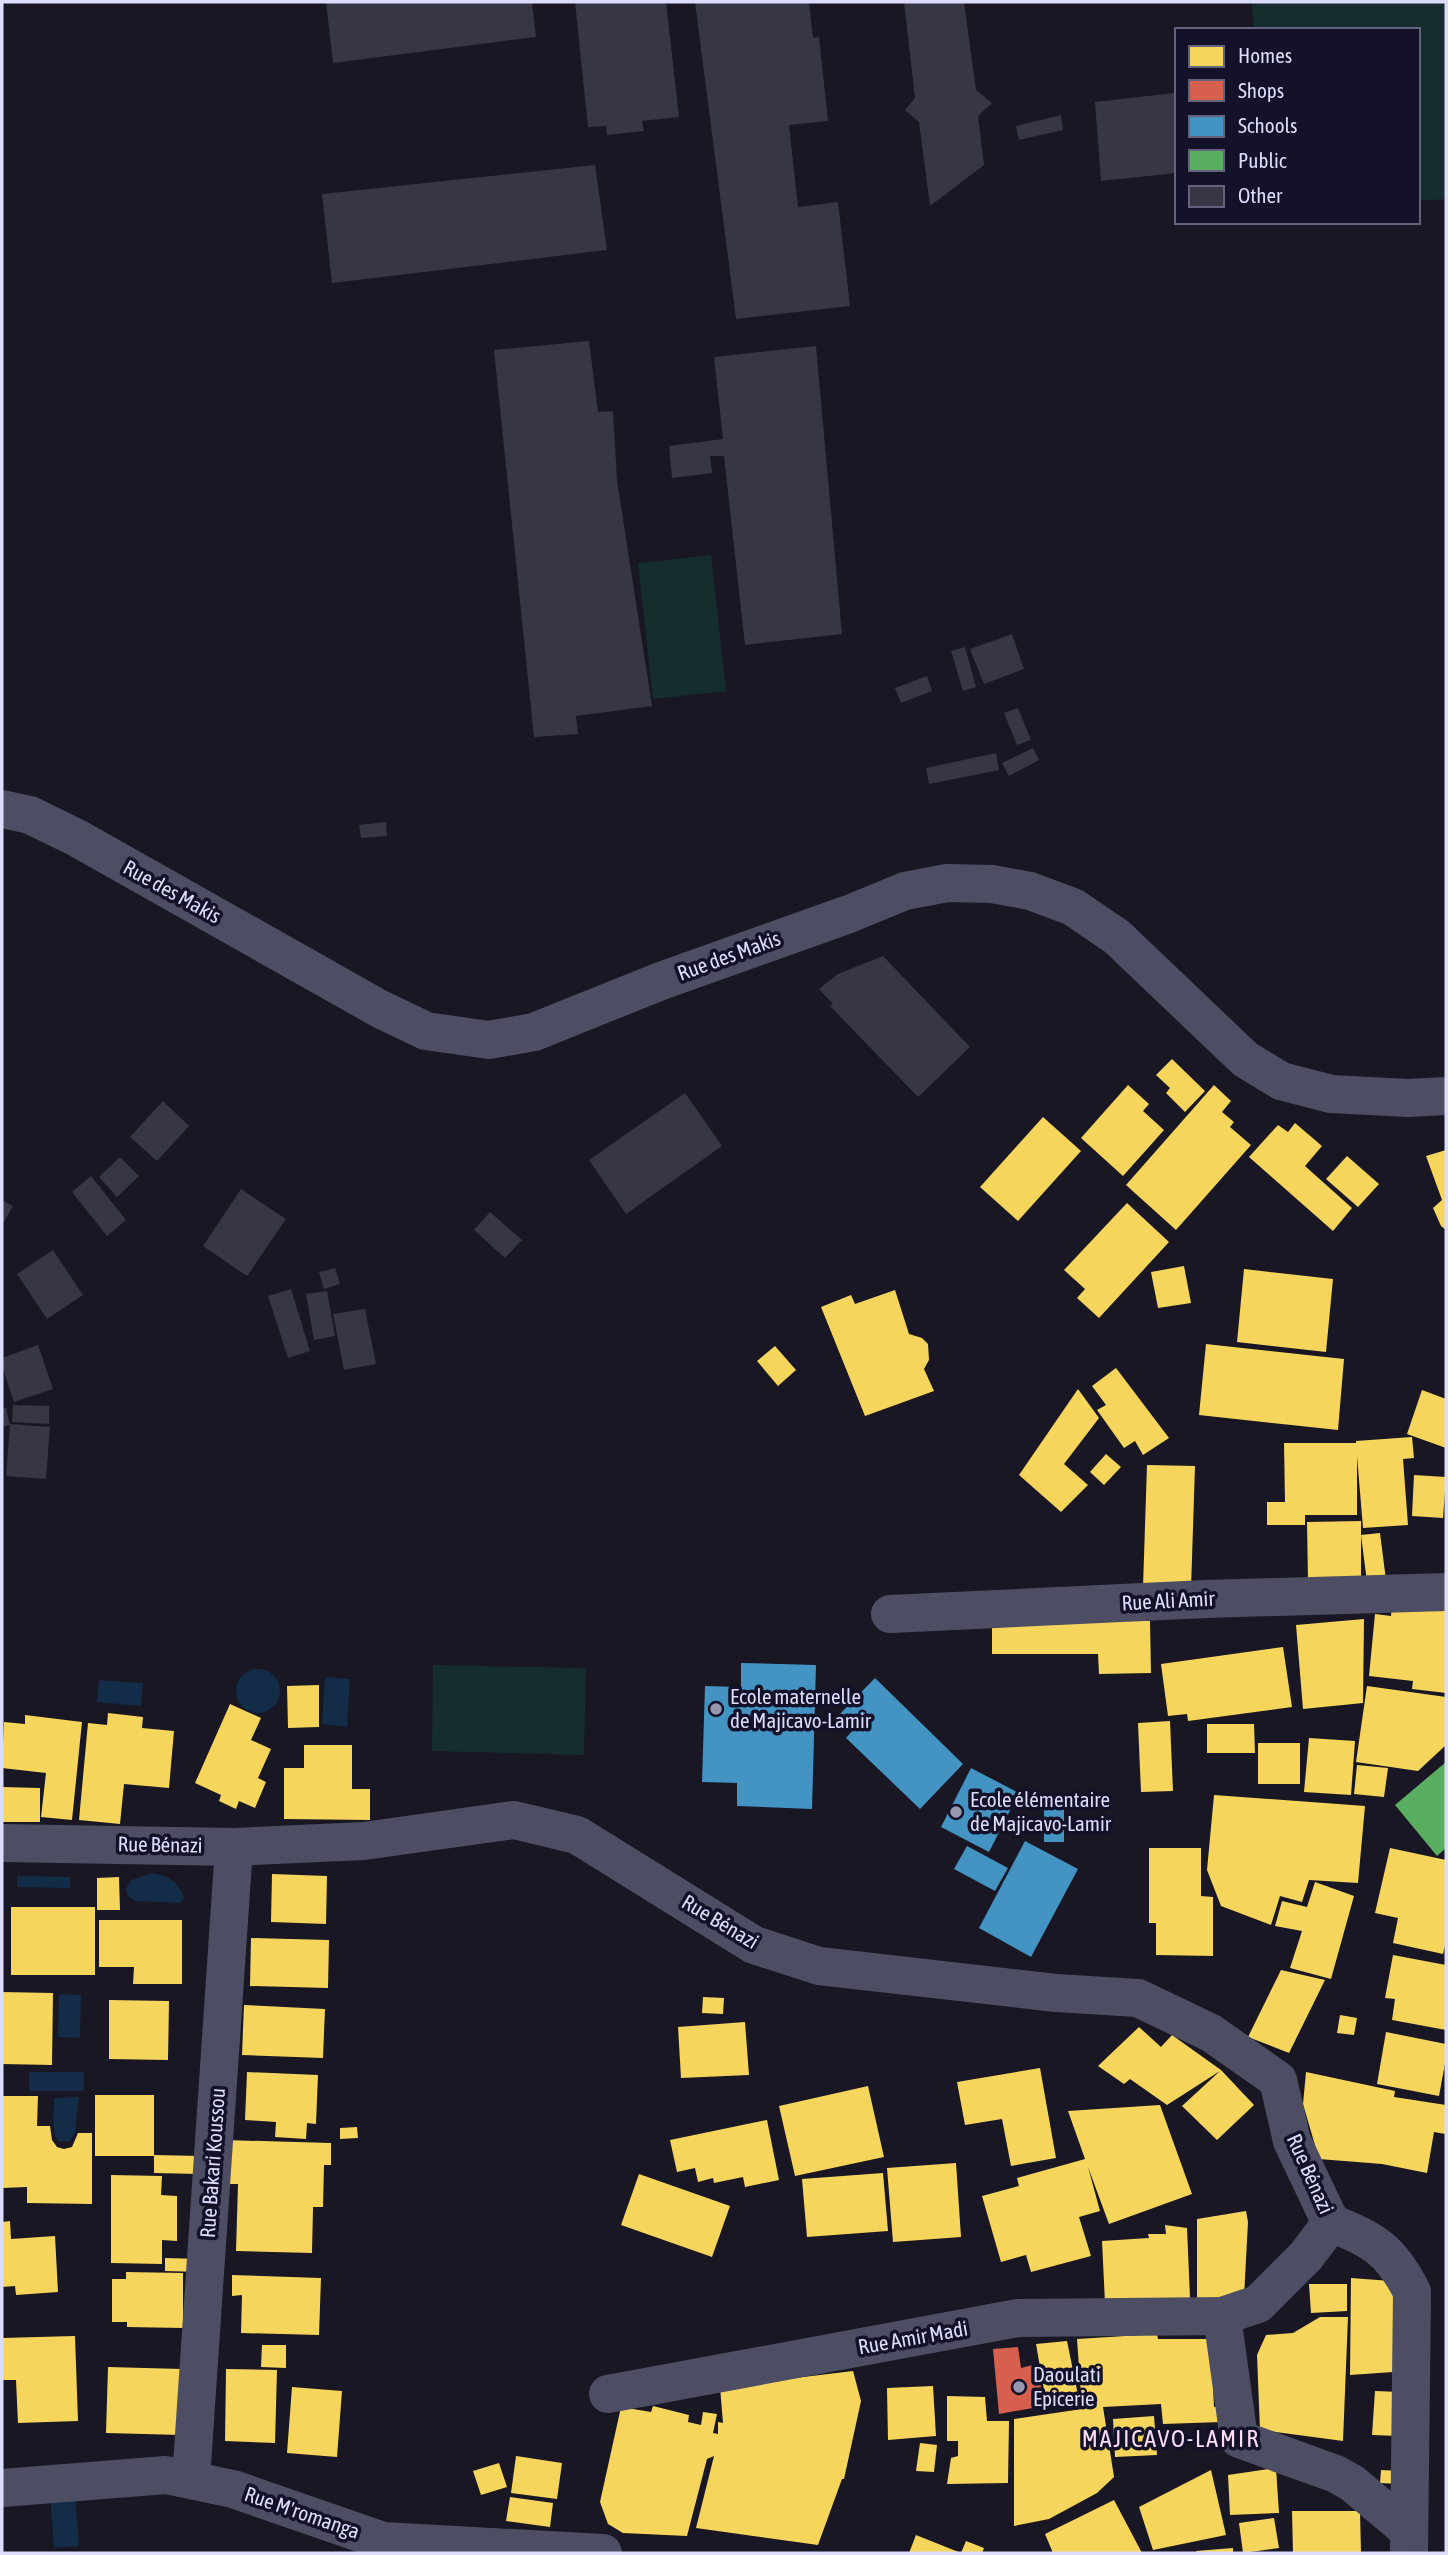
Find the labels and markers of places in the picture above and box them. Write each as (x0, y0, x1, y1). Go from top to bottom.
place label: Ecole maternelle de Majicavo-Lamir (730, 1684, 872, 1732)
marker: Ecole maternelle de Majicavo-Lamir (708, 1701, 724, 1717)
place label: Ecole élémentaire de Majicavo-Lamir (970, 1787, 1112, 1835)
marker: Ecole élémentaire de Majicavo-Lamir (948, 1804, 964, 1820)
place label: Daoulati Epicerie (1033, 2362, 1101, 2410)
marker: Daoulati Epicerie (1011, 2379, 1027, 2395)

